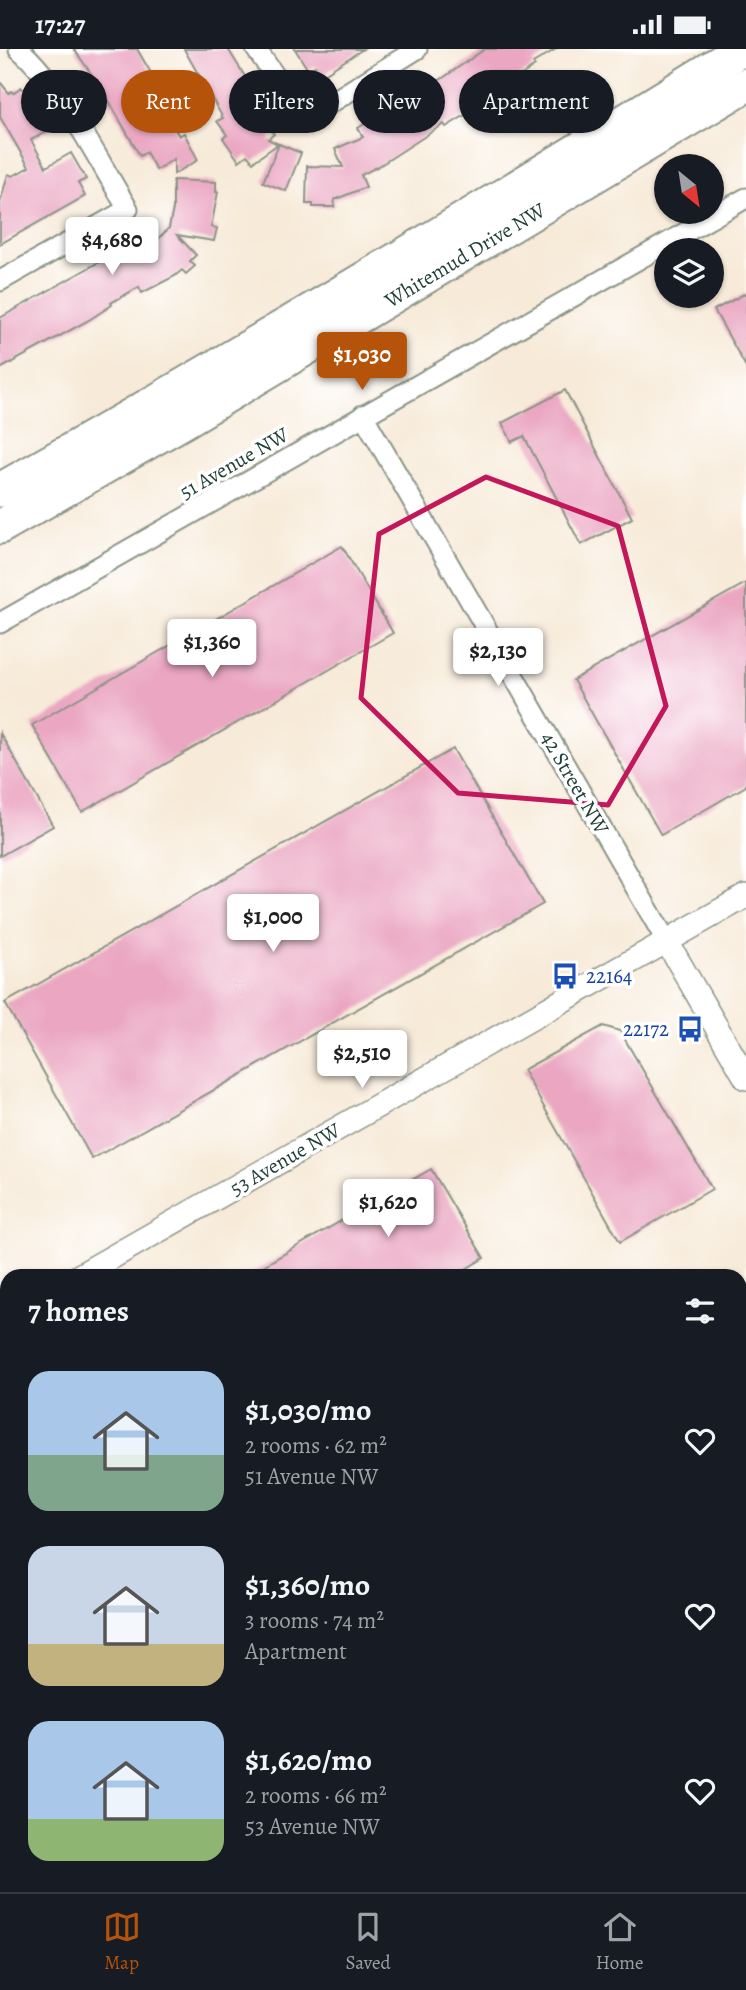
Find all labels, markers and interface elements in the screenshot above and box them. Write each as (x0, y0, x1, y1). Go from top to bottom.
text: 17:27 (35, 7, 85, 42)
chip: Buy (21, 70, 107, 133)
chip: Rent (121, 70, 215, 133)
chip: Filters (229, 70, 339, 133)
chip: New (353, 70, 445, 133)
chip: Apartment (459, 70, 614, 133)
north arrow (654, 154, 724, 224)
map controls (654, 154, 724, 308)
street label: Whitemud Drive NW (378, 196, 551, 315)
pin: $4,680 (55, 217, 169, 277)
text: $4,680 (81, 224, 143, 255)
button: layers (654, 238, 724, 308)
pin: $1,030 (305, 333, 419, 392)
text: $1,030 (333, 339, 391, 370)
street label: 51 Avenue NW (174, 420, 294, 506)
pin: $1,360 (155, 619, 269, 679)
text: $1,360 (183, 626, 241, 657)
pin: $2,130 (441, 629, 555, 688)
text: $2,130 (469, 635, 527, 666)
street label: 42 Street NW (534, 727, 616, 840)
pin: $1,000 (216, 895, 330, 954)
text: $1,000 (243, 901, 303, 932)
bus stop icon: 22164 (550, 961, 580, 991)
place label: 22164 (586, 962, 632, 990)
bus stop icon: 22172 (675, 1014, 705, 1044)
place label: 22172 (623, 1015, 669, 1043)
pin: $2,510 (305, 1031, 419, 1090)
text: $2,510 (333, 1037, 391, 1068)
street label: 53 Avenue NW (225, 1116, 346, 1202)
pin: $1,620 (331, 1179, 445, 1239)
text: $1,620 (359, 1186, 417, 1217)
text: 7 homes (28, 1291, 129, 1331)
icon: filters (681, 1292, 719, 1330)
text: $1,030/mo (245, 1390, 371, 1430)
icon: home (84, 1399, 168, 1483)
icon: heart (681, 1422, 719, 1460)
text: 2 rooms · 62 m² (245, 1430, 387, 1461)
text: 51 Avenue NW (245, 1461, 378, 1492)
text: $1,360/mo (245, 1565, 370, 1605)
icon: home (84, 1574, 168, 1658)
icon: heart (681, 1597, 719, 1635)
text: 3 rooms · 74 m² (245, 1605, 384, 1636)
text: Apartment (245, 1636, 347, 1667)
text: $1,620/mo (245, 1740, 372, 1780)
icon: home (84, 1749, 168, 1833)
icon: heart (681, 1772, 719, 1810)
text: 2 rooms · 66 m² (245, 1780, 387, 1811)
text: 53 Avenue NW (245, 1811, 380, 1842)
tab: Map (103, 1908, 141, 1976)
tab: Saved (346, 1908, 391, 1976)
tab: Home (596, 1908, 643, 1976)

